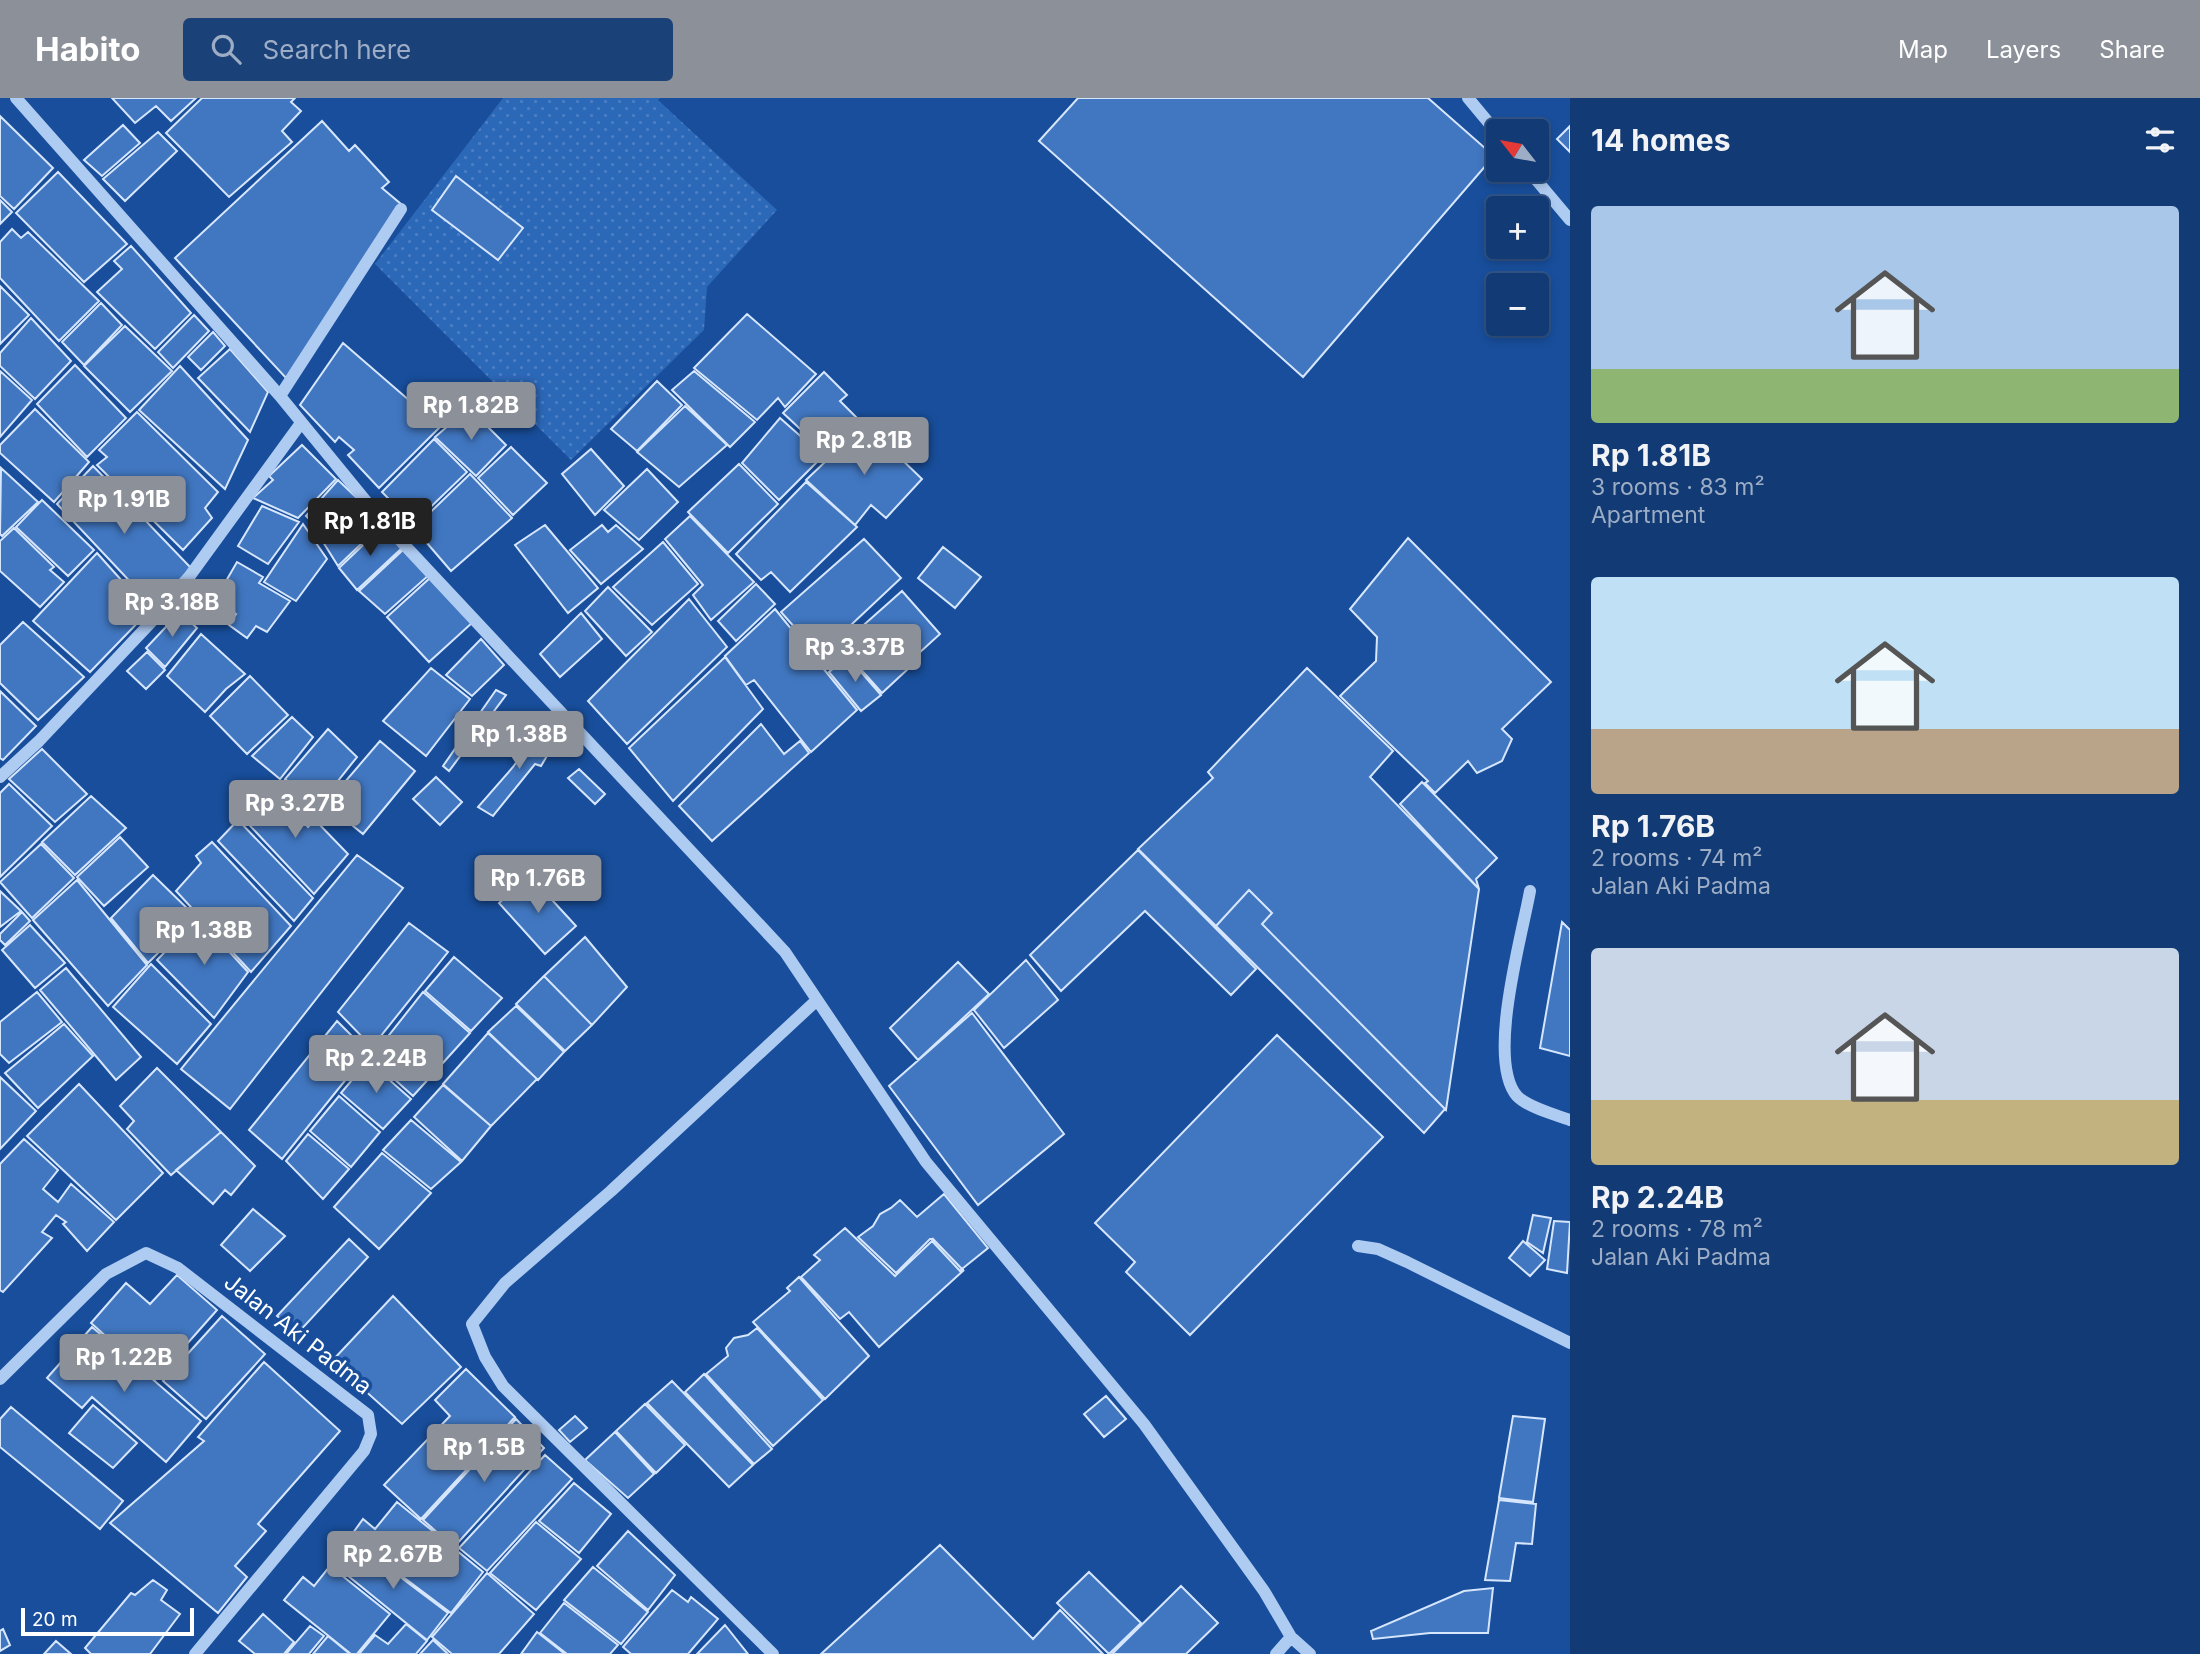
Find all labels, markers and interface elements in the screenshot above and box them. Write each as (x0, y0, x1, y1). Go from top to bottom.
search box (183, 18, 673, 81)
text: Habito (35, 29, 141, 69)
icon: search (207, 30, 245, 68)
text: Search here (263, 34, 411, 65)
text: Map (1898, 35, 1948, 64)
text: Layers (1986, 35, 2061, 64)
text: Share (2099, 35, 2165, 64)
north arrow (1486, 119, 1549, 182)
map controls (1486, 119, 1549, 336)
icon: filters (2141, 121, 2179, 159)
text: 14 homes (1591, 122, 1730, 158)
button: + (1486, 196, 1549, 259)
icon: home (1822, 252, 1948, 378)
button: − (1486, 273, 1549, 336)
pin: Rp 1.82B (399, 382, 543, 442)
text: Rp 1.82B (423, 391, 519, 419)
pin: Rp 2.81B (792, 418, 936, 477)
text: Rp 2.81B (816, 426, 912, 454)
text: Rp 1.81B (1591, 437, 1711, 473)
text: 3 rooms · 83 m² (1591, 473, 1765, 501)
pin: Rp 1.91B (52, 476, 196, 536)
text: Rp 1.91B (78, 485, 170, 513)
pin: Rp 1.81B (298, 498, 442, 558)
text: Apartment (1591, 501, 1705, 529)
text: Rp 1.81B (324, 507, 416, 535)
pin: Rp 3.18B (100, 580, 244, 639)
text: Rp 3.18B (124, 588, 220, 616)
icon: home (1822, 623, 1948, 749)
pin: Rp 3.37B (783, 624, 927, 684)
text: Rp 3.37B (805, 633, 905, 661)
pin: Rp 1.38B (447, 712, 591, 771)
text: Rp 1.38B (470, 720, 568, 748)
pin: Rp 3.27B (223, 780, 367, 840)
text: Rp 3.27B (245, 789, 345, 817)
text: Rp 1.76B (1591, 808, 1715, 844)
text: 2 rooms · 74 m² (1591, 844, 1763, 872)
pin: Rp 1.76B (466, 856, 610, 915)
text: Rp 1.76B (490, 864, 586, 892)
text: Jalan Aki Padma (1591, 872, 1771, 900)
pin: Rp 1.38B (132, 908, 276, 967)
text: Rp 1.38B (155, 916, 253, 944)
icon: home (1822, 994, 1948, 1120)
pin: Rp 2.24B (304, 1035, 448, 1095)
text: Rp 2.24B (325, 1044, 427, 1072)
text: Rp 2.24B (1591, 1179, 1724, 1215)
text: 2 rooms · 78 m² (1591, 1215, 1763, 1243)
text: Jalan Aki Padma (1591, 1243, 1771, 1271)
street label: Jalan Aki Padma (219, 1268, 377, 1400)
pin: Rp 1.22B (52, 1334, 196, 1394)
text: Rp 1.22B (76, 1343, 172, 1371)
pin: Rp 1.5B (419, 1424, 549, 1484)
text: Rp 1.5B (443, 1433, 525, 1461)
pin: Rp 2.67B (321, 1532, 465, 1591)
text: Rp 2.67B (343, 1540, 443, 1568)
scale bar (21, 1605, 194, 1637)
text: 20 m (32, 1608, 78, 1631)

